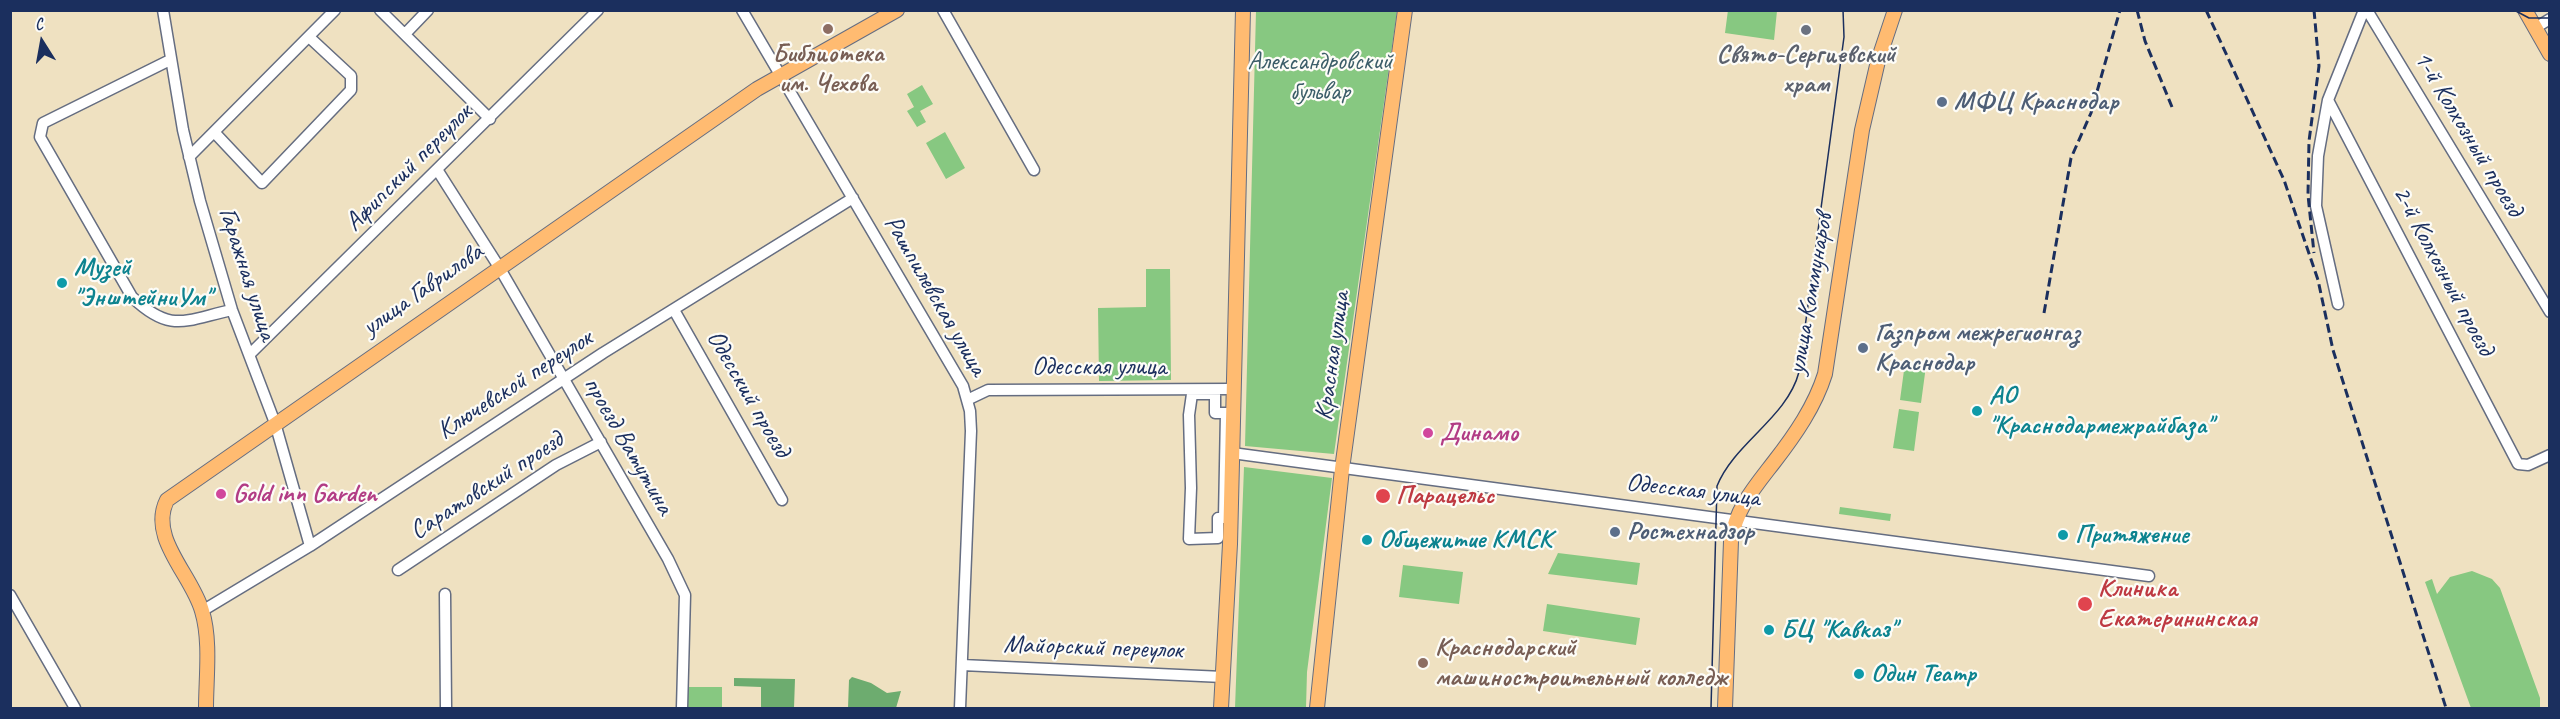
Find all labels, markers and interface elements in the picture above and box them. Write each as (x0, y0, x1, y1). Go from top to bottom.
north arrow (12, 12, 72, 72)
text: С (33, 14, 44, 35)
marker: Библиотека им. Чехова (821, 22, 835, 36)
marker: Свято-Сергиевский храм (1799, 23, 1813, 37)
place label: Библиотека им. Чехова (772, 38, 884, 100)
place label: Свято-Сергиевский храм (1716, 39, 1896, 100)
street label: 1-й Колхозный проезд (2406, 45, 2530, 223)
park label: Александровский бульвар (1247, 46, 1393, 107)
place label: МФЦ Краснодар (1954, 86, 2119, 118)
marker: МФЦ Краснодар (1935, 95, 1949, 109)
street label: Афипский переулок (339, 98, 479, 238)
street label: 2-й Колхозный проезд (2385, 181, 2501, 361)
street label: Гаражная улица (211, 203, 283, 345)
street label: Рашпилевская улица (877, 210, 993, 382)
street label: улица Коммунаров (1782, 211, 1840, 377)
street label: улица Гаврилова (356, 237, 490, 343)
place label: Музей "ЭнштейниУм" (74, 252, 211, 314)
marker: Музей "ЭнштейниУм" (55, 276, 69, 290)
street label: Красная улица (1309, 290, 1357, 422)
place label: Газпром межрегионгаз Краснодар (1875, 317, 2080, 378)
street label: Ключевской переулок (431, 323, 599, 447)
street label: Одесский проезд (699, 325, 797, 463)
marker: Газпром межрегионгаз Краснодар (1856, 341, 1870, 355)
street label: Одесская улица (1032, 351, 1166, 383)
street label: проезд Ватутина (576, 371, 680, 521)
place label: АО "Краснодармежрайбаза" (1989, 380, 2213, 442)
marker: АО "Краснодармежрайбаза" (1970, 404, 1984, 418)
place label: Динамо (1440, 417, 1518, 449)
street label: Саратовский проезд (404, 425, 570, 547)
marker: Динамо (1421, 426, 1435, 440)
street label: Одесская улица (1624, 467, 1762, 515)
place label: Gold inn Garden (233, 478, 377, 510)
place label: Парацельс (1396, 480, 1494, 512)
marker: Gold inn Garden (214, 487, 228, 501)
marker: Парацельс (1374, 487, 1392, 505)
place label: Ростехнадзор (1627, 516, 1754, 548)
place label: Притяжение (2075, 519, 2189, 551)
place label: Общежитие КМСК (1379, 524, 1552, 556)
marker: Ростехнадзор (1608, 525, 1622, 539)
marker: Притяжение (2056, 528, 2070, 542)
marker: Общежитие КМСК (1360, 533, 1374, 547)
place label: Клиника Екатерининская (2098, 573, 2257, 634)
marker: Клиника Екатерининская (2076, 595, 2094, 613)
place label: БЦ "Кавказ" (1781, 614, 1896, 646)
marker: БЦ "Кавказ" (1762, 623, 1776, 637)
street label: Майорский переулок (1003, 629, 1183, 667)
place label: Краснодарский машиностроительный колледж (1435, 632, 1727, 694)
marker: Краснодарский машиностроительный колледж (1416, 656, 1430, 670)
place label: Один Театр (1871, 658, 1976, 690)
marker: Один Театр (1852, 667, 1866, 681)

